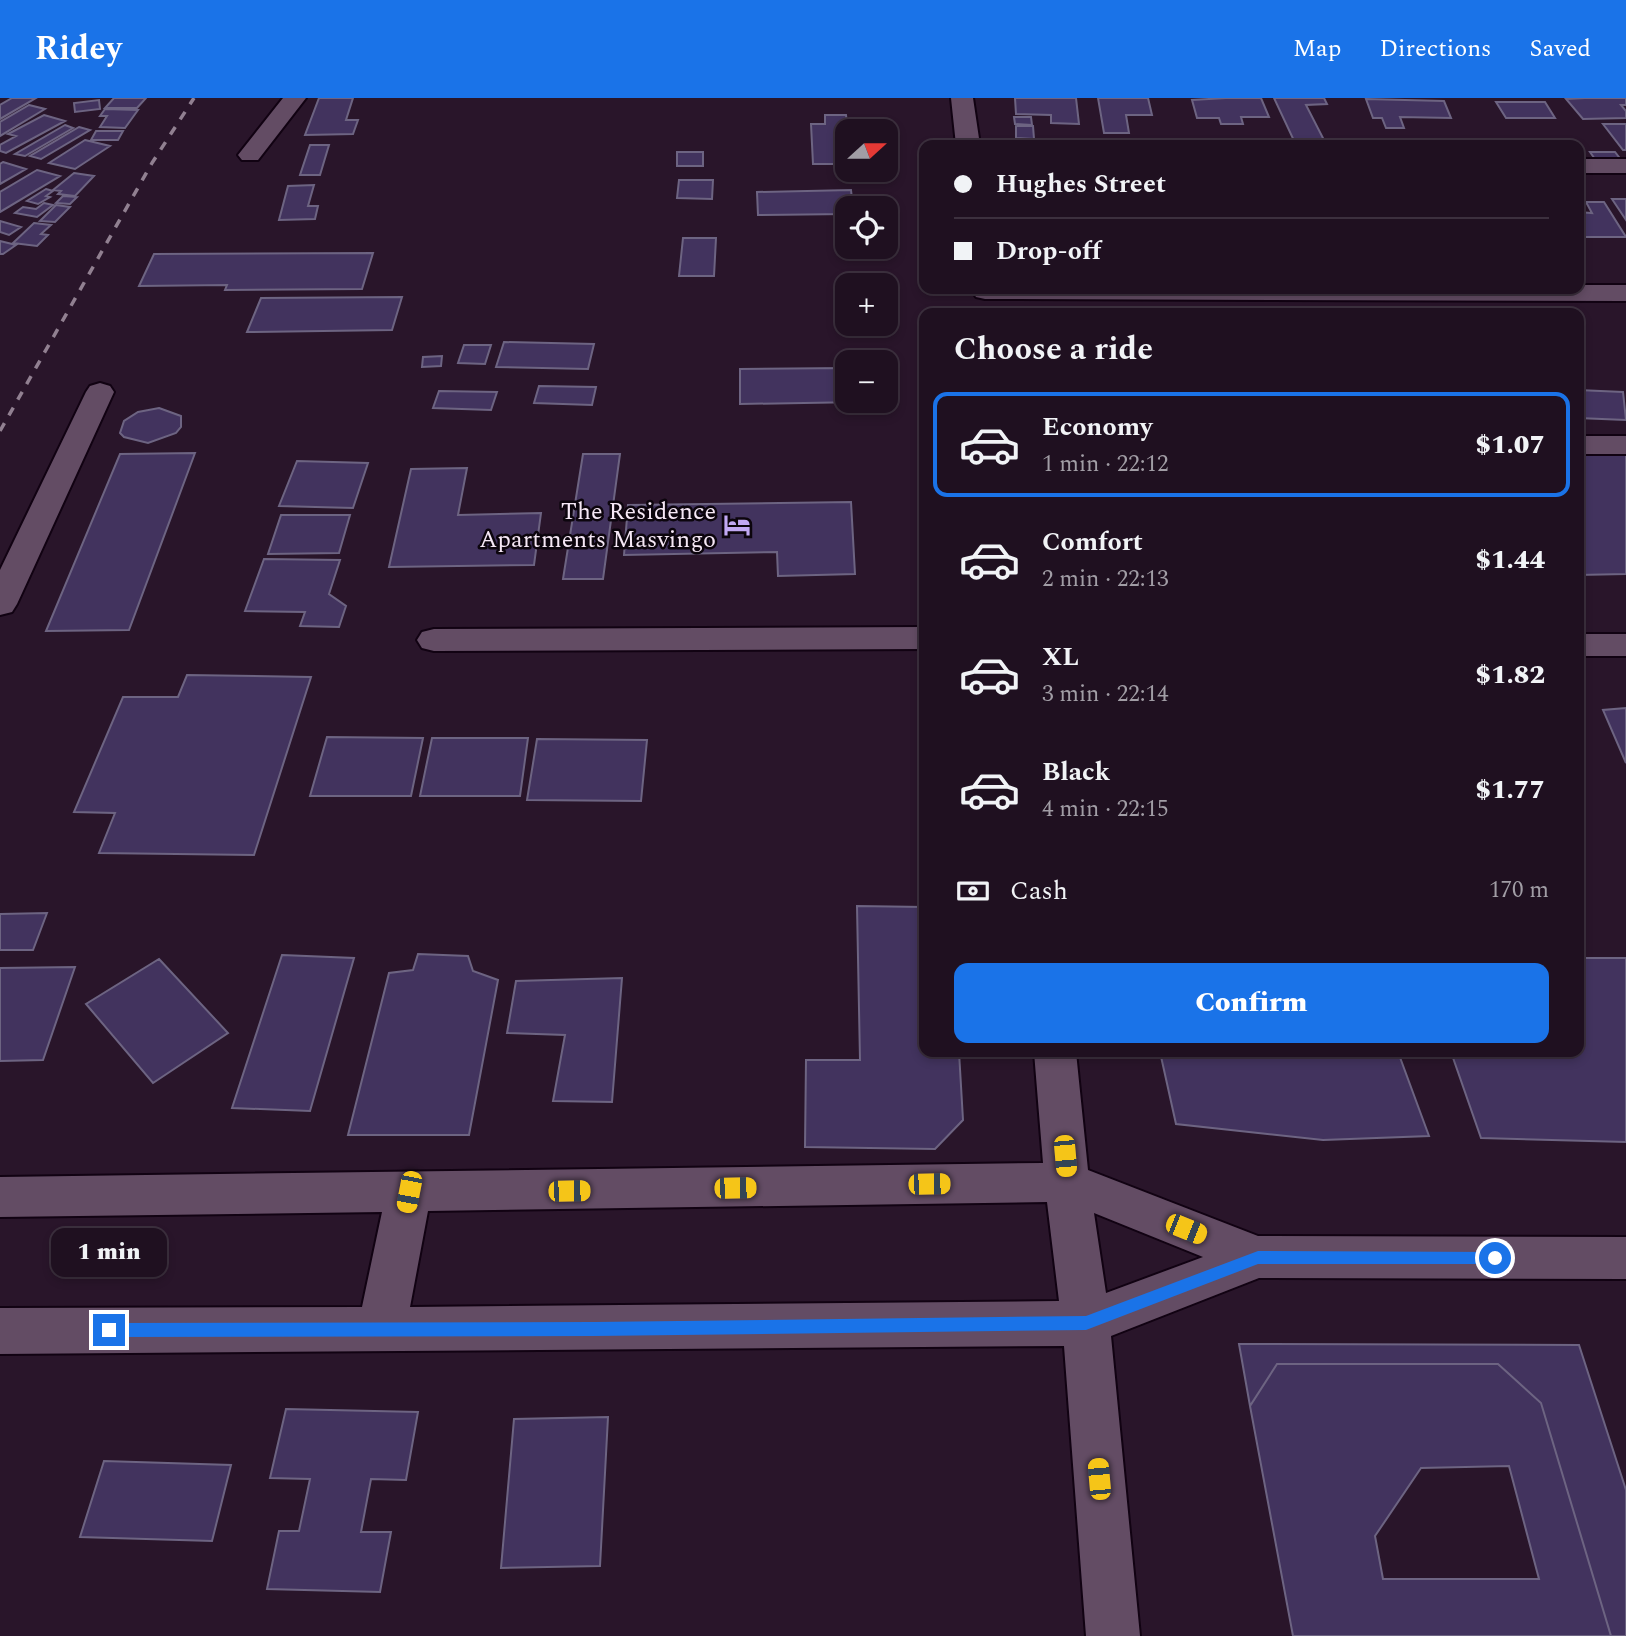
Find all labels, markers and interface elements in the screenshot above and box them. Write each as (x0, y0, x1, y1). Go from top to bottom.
text: Ridey (35, 24, 122, 74)
text: Map (1293, 31, 1341, 67)
text: Directions (1379, 31, 1491, 67)
text: Saved (1529, 31, 1591, 67)
north arrow (835, 119, 898, 182)
map controls (835, 119, 898, 413)
text: Hughes Street (996, 164, 1166, 204)
button: locate (835, 196, 898, 259)
text: Drop-off (996, 231, 1101, 271)
button: + (835, 273, 898, 336)
text: Choose a ride (954, 325, 1153, 374)
button: − (835, 350, 898, 413)
text: Economy (1042, 407, 1152, 447)
icon: car (958, 413, 1021, 476)
text: $1.07 (1475, 425, 1545, 465)
text: 1 min · 22:12 (1042, 447, 1169, 482)
place label: The Residence Apartments Masvingo (479, 494, 716, 558)
hotel icon: The Residence Apartments Masvingo (722, 510, 752, 540)
text: Comfort (1042, 522, 1143, 562)
icon: car (958, 528, 1021, 591)
text: $1.44 (1475, 540, 1545, 580)
text: 2 min · 22:13 (1042, 562, 1169, 597)
text: XL (1042, 637, 1079, 677)
icon: car (958, 643, 1021, 706)
text: $1.82 (1475, 655, 1545, 695)
text: 3 min · 22:14 (1042, 677, 1169, 712)
text: Black (1042, 752, 1110, 792)
icon: car (958, 758, 1021, 821)
text: $1.77 (1475, 770, 1545, 810)
text: 4 min · 22:15 (1042, 792, 1169, 827)
text: Cash (1010, 871, 1068, 911)
icon: cash (954, 872, 992, 910)
text: 170 m (1489, 873, 1549, 908)
button: Confirm (954, 963, 1549, 1043)
car (1053, 1134, 1078, 1178)
car (395, 1169, 424, 1215)
car (908, 1173, 951, 1195)
car (714, 1177, 757, 1199)
car (548, 1180, 591, 1202)
car (1163, 1211, 1210, 1247)
callout: 1 min (51, 1228, 167, 1278)
text: 1 min (77, 1235, 141, 1270)
route start (1479, 1242, 1511, 1274)
route end (93, 1314, 125, 1346)
car (1087, 1457, 1112, 1501)

